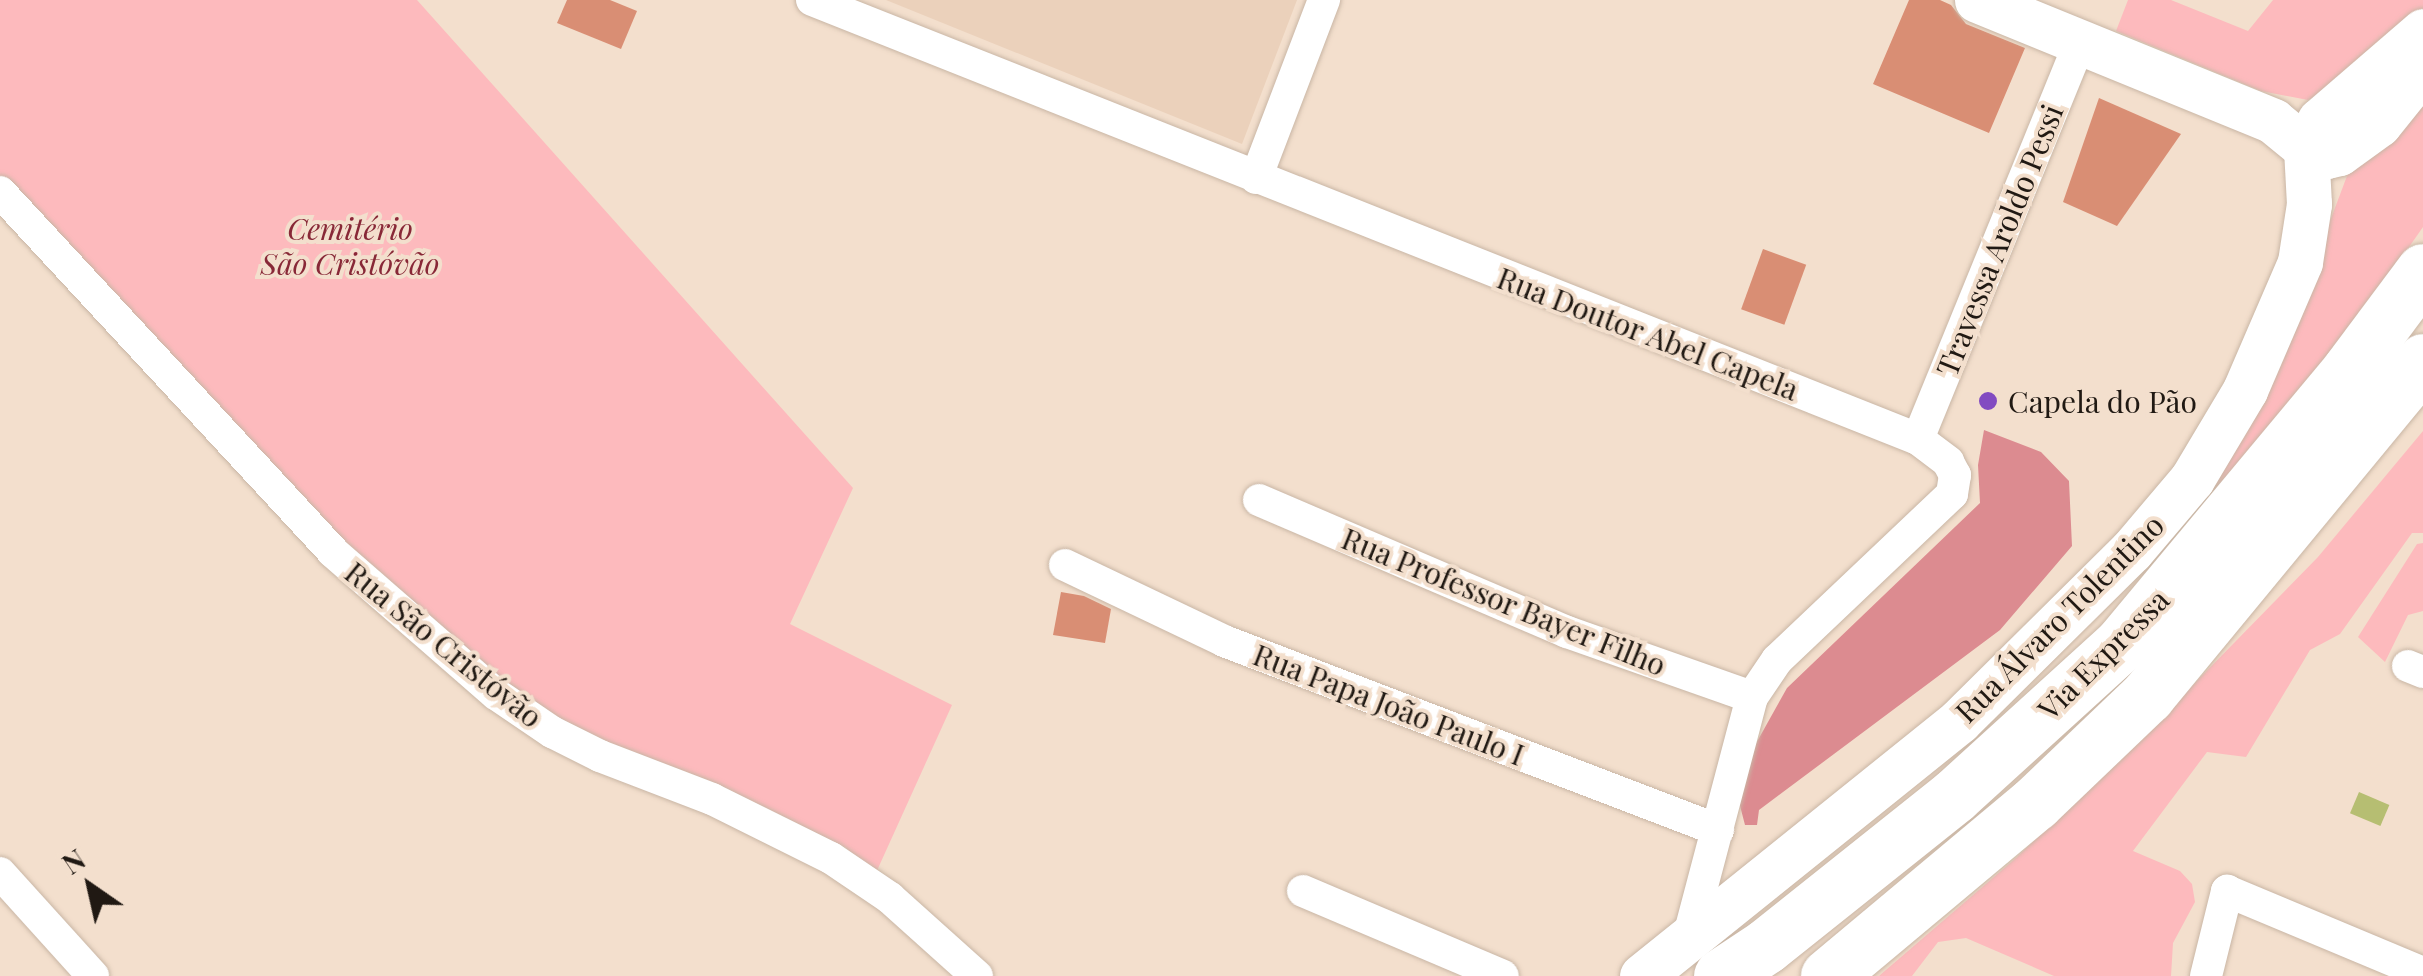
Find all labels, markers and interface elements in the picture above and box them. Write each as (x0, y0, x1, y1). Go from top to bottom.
street label: Travessa Aroldo Pessi (1928, 98, 2070, 382)
park label: Cemitério São Cristóvão (261, 210, 439, 280)
street label: Rua Doutor Abel Capela (1491, 259, 1805, 407)
place label: Capela do Pão (2008, 383, 2197, 419)
marker: Capela do Pão (1977, 390, 1999, 412)
street label: Rua Álvaro Tolentino (1947, 506, 2171, 730)
street label: Rua Professor Bayer Filho (1336, 519, 1672, 683)
street label: Rua São Cristóvão (338, 553, 550, 735)
street label: Via Expressa (2030, 581, 2176, 727)
street label: Rua Papa João Paulo I (1248, 636, 1530, 772)
north arrow (40, 836, 140, 936)
text: N (54, 840, 92, 882)

